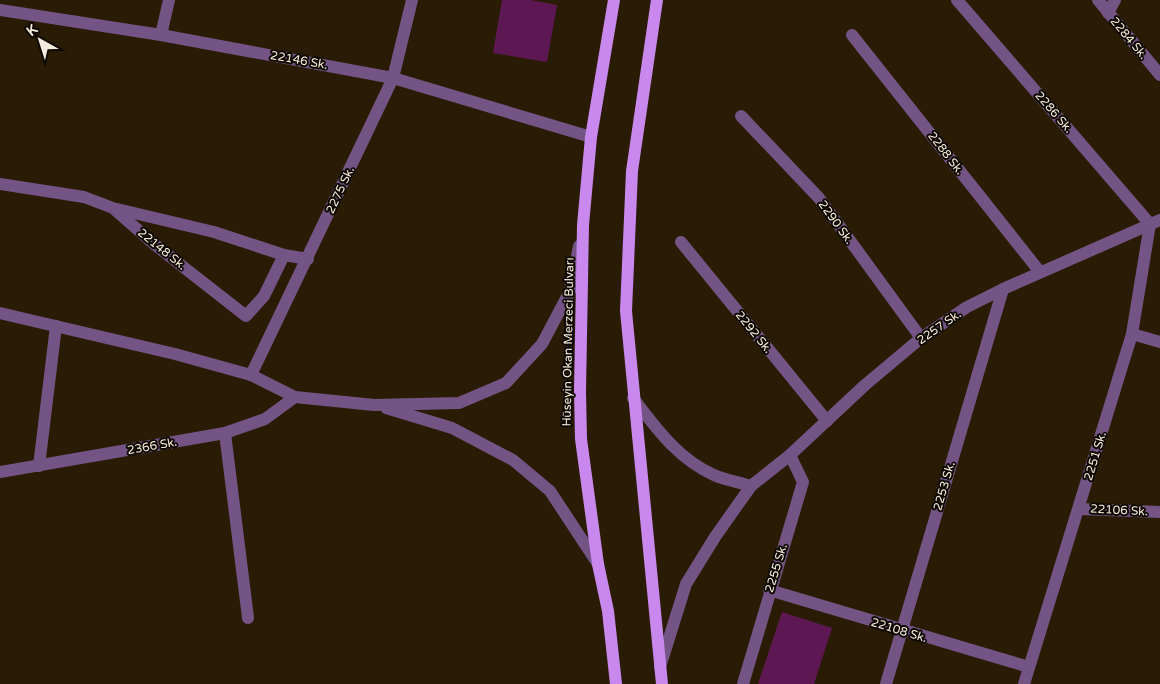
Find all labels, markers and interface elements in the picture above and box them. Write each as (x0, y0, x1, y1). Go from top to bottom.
street label: 2284 Sk. (1107, 14, 1151, 62)
north arrow (15, 15, 65, 65)
text: K (23, 20, 42, 40)
street label: 22146 Sk. (269, 48, 329, 72)
street label: 2286 Sk. (1032, 88, 1076, 136)
street label: 2288 Sk. (925, 129, 967, 177)
street label: 2275 Sk. (323, 164, 357, 216)
street label: 2290 Sk. (816, 198, 856, 246)
street label: 22148 Sk. (135, 225, 189, 273)
street label: Hüseyin Okan Merzeci Bulvarı (560, 257, 576, 427)
street label: 2257 Sk. (914, 307, 964, 347)
street label: 2292 Sk. (733, 308, 775, 356)
street label: 2251 Sk. (1081, 430, 1109, 482)
street label: 2366 Sk. (126, 435, 178, 457)
street label: 2253 Sk. (930, 460, 958, 512)
street label: 22106 Sk. (1090, 501, 1148, 519)
street label: 2255 Sk. (762, 542, 790, 594)
street label: 22108 Sk. (869, 615, 929, 645)

